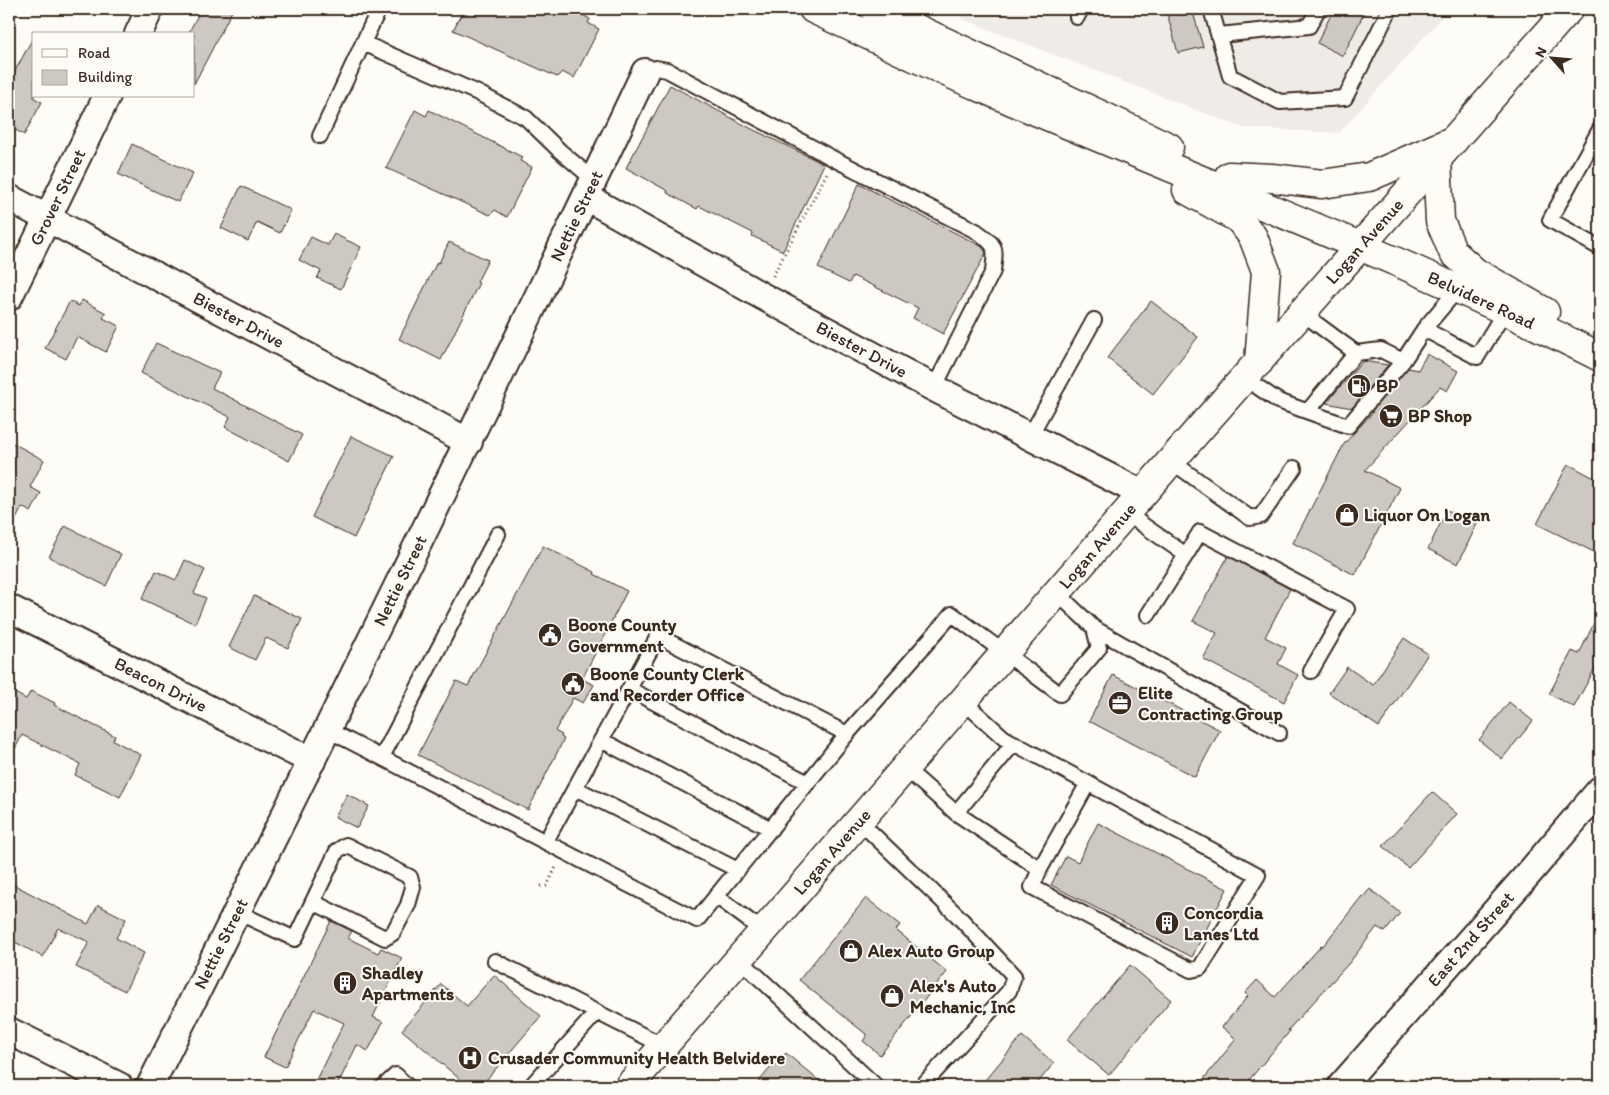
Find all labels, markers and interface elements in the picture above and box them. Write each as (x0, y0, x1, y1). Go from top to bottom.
legend (32, 32, 195, 98)
north arrow (1526, 32, 1576, 82)
text: Road (78, 44, 111, 62)
text: N (1531, 44, 1551, 60)
text: Building (78, 68, 132, 86)
street label: Grover Street (25, 145, 91, 249)
street label: Nettie Street (545, 167, 608, 265)
street label: Logan Avenue (1321, 194, 1408, 289)
street label: Belvidere Road (1424, 266, 1539, 334)
street label: Biester Drive (189, 287, 288, 353)
street label: Biester Drive (812, 316, 911, 383)
fuel station icon: BP (1346, 373, 1372, 399)
place label: BP (1376, 375, 1399, 397)
supermarket icon: BP Shop (1378, 403, 1404, 429)
place label: BP Shop (1408, 405, 1472, 427)
street label: Logan Avenue (1054, 498, 1141, 594)
shop icon: Liquor On Logan (1334, 502, 1360, 528)
place label: Liquor On Logan (1364, 504, 1490, 526)
street label: Nettie Street (369, 531, 432, 630)
place label: Boone County Government (568, 614, 677, 657)
public building icon: Boone County Government (537, 622, 563, 648)
street label: Beacon Drive (111, 652, 211, 717)
place label: Boone County Clerk and Recorder Office (590, 663, 745, 706)
public building icon: Boone County Clerk and Recorder Office (560, 671, 586, 697)
place label: Elite Contracting Group (1138, 682, 1283, 725)
office icon: Elite Contracting Group (1107, 690, 1133, 716)
street label: Logan Avenue (789, 804, 876, 900)
street label: East 2nd Street (1423, 887, 1519, 991)
street label: Nettie Street (189, 895, 253, 993)
place label: Concordia Lanes Ltd (1184, 902, 1264, 945)
building icon: Concordia Lanes Ltd (1154, 910, 1180, 936)
shop icon: Alex Auto Group (838, 938, 864, 964)
place label: Alex Auto Group (867, 940, 995, 962)
place label: Shadley Apartments (361, 962, 454, 1005)
building icon: Shadley Apartments (332, 970, 358, 996)
place label: Alex's Auto Mechanic, Inc (909, 975, 1016, 1018)
shop icon: Alex's Auto Mechanic, Inc (879, 983, 905, 1009)
hospital icon: Crusader Community Health Belvidere (457, 1045, 483, 1071)
place label: Crusader Community Health Belvidere (488, 1047, 786, 1069)

